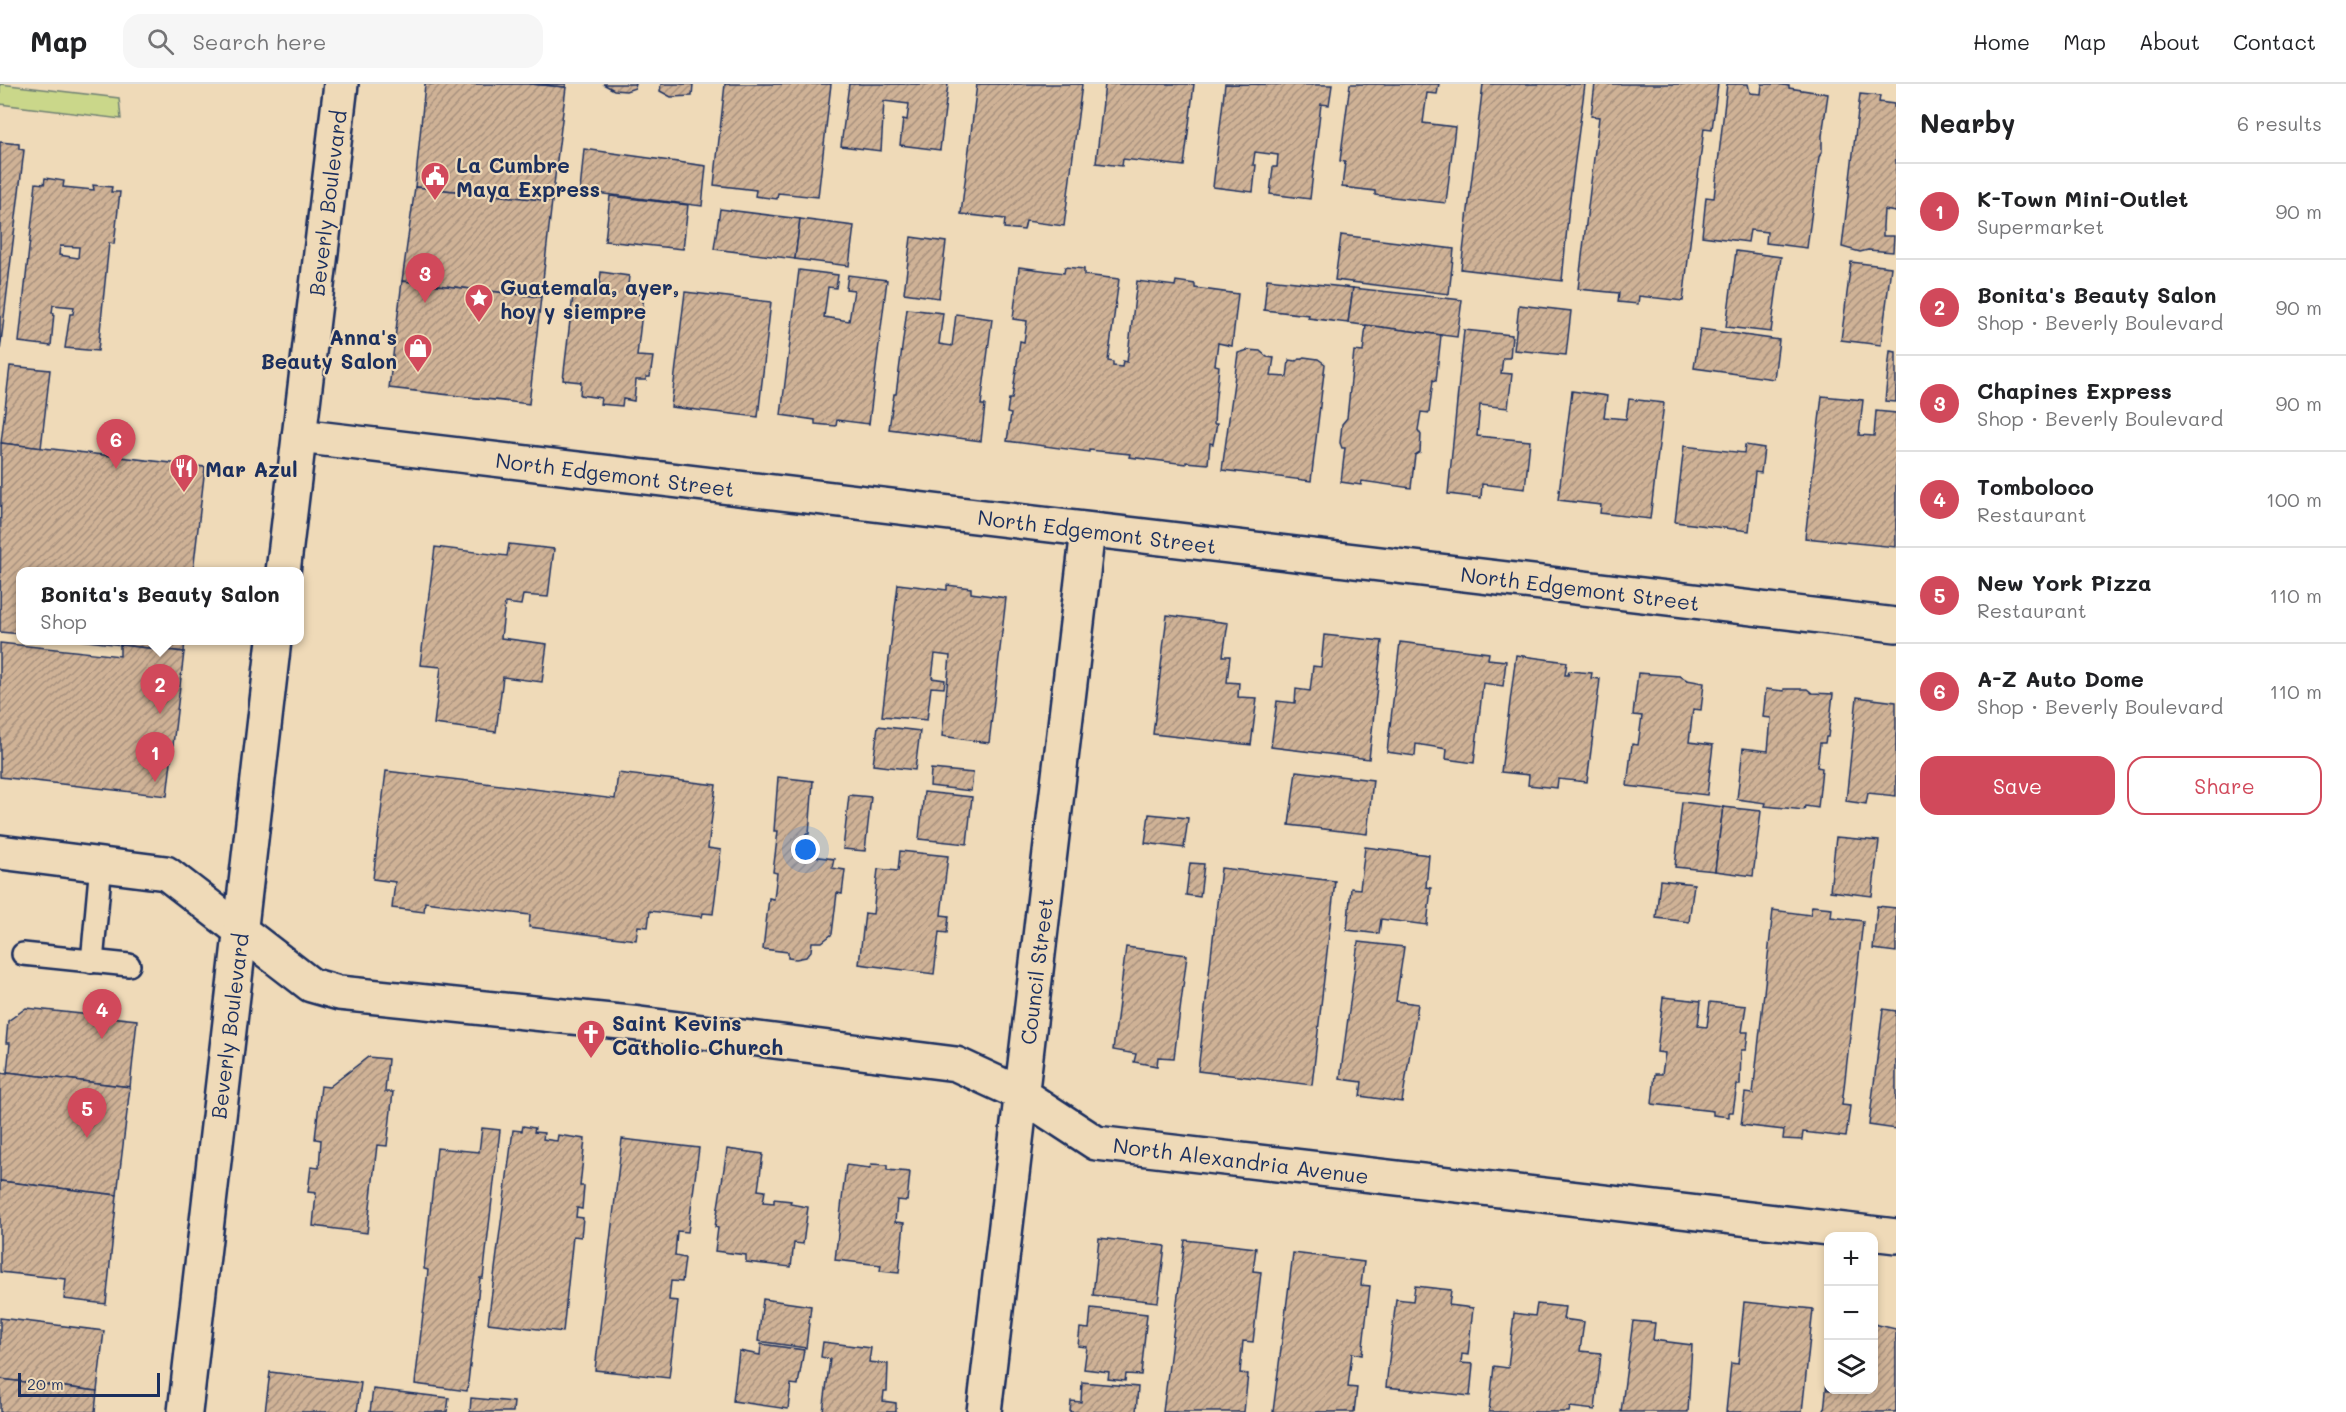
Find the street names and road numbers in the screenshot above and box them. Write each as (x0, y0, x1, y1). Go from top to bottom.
street label: Beverly Boulevard (302, 109, 352, 297)
street label: North Edgemont Street (494, 446, 736, 502)
street label: North Edgemont Street (976, 503, 1218, 559)
street label: North Edgemont Street (1459, 560, 1701, 616)
street label: Council Street (1014, 896, 1058, 1046)
street label: Beverly Boulevard (204, 932, 254, 1120)
street label: North Alexandria Avenue (1112, 1131, 1370, 1189)

